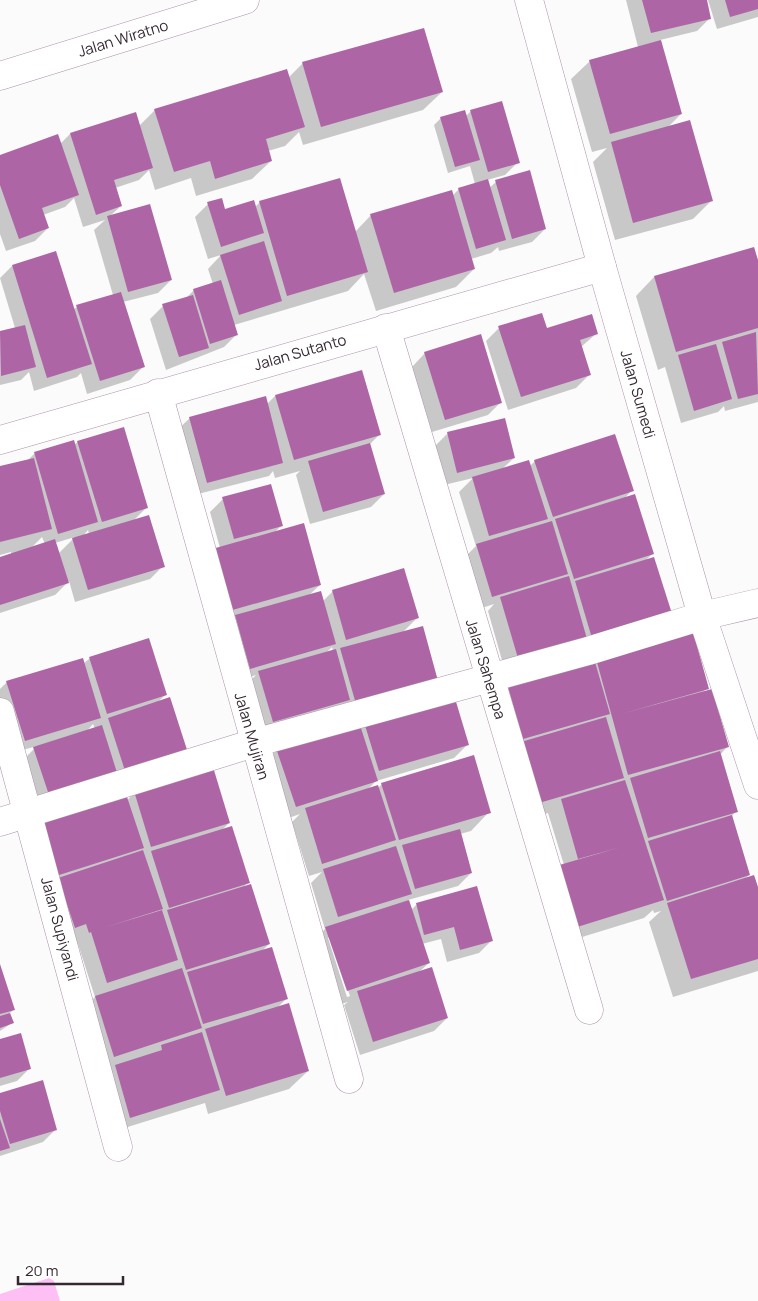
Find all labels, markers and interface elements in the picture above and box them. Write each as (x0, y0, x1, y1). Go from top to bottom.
street label: Jalan Wiratno (75, 14, 171, 62)
street label: Jalan Sutanto (251, 329, 349, 375)
street label: Jalan Sumedi (615, 347, 661, 441)
street label: Jalan Sahempa (461, 616, 511, 722)
street label: Jalan Mujiran (229, 690, 275, 782)
street label: Jalan Supiyandi (36, 875, 84, 983)
scale bar (18, 1254, 122, 1286)
text: 20 m (25, 1260, 58, 1281)

